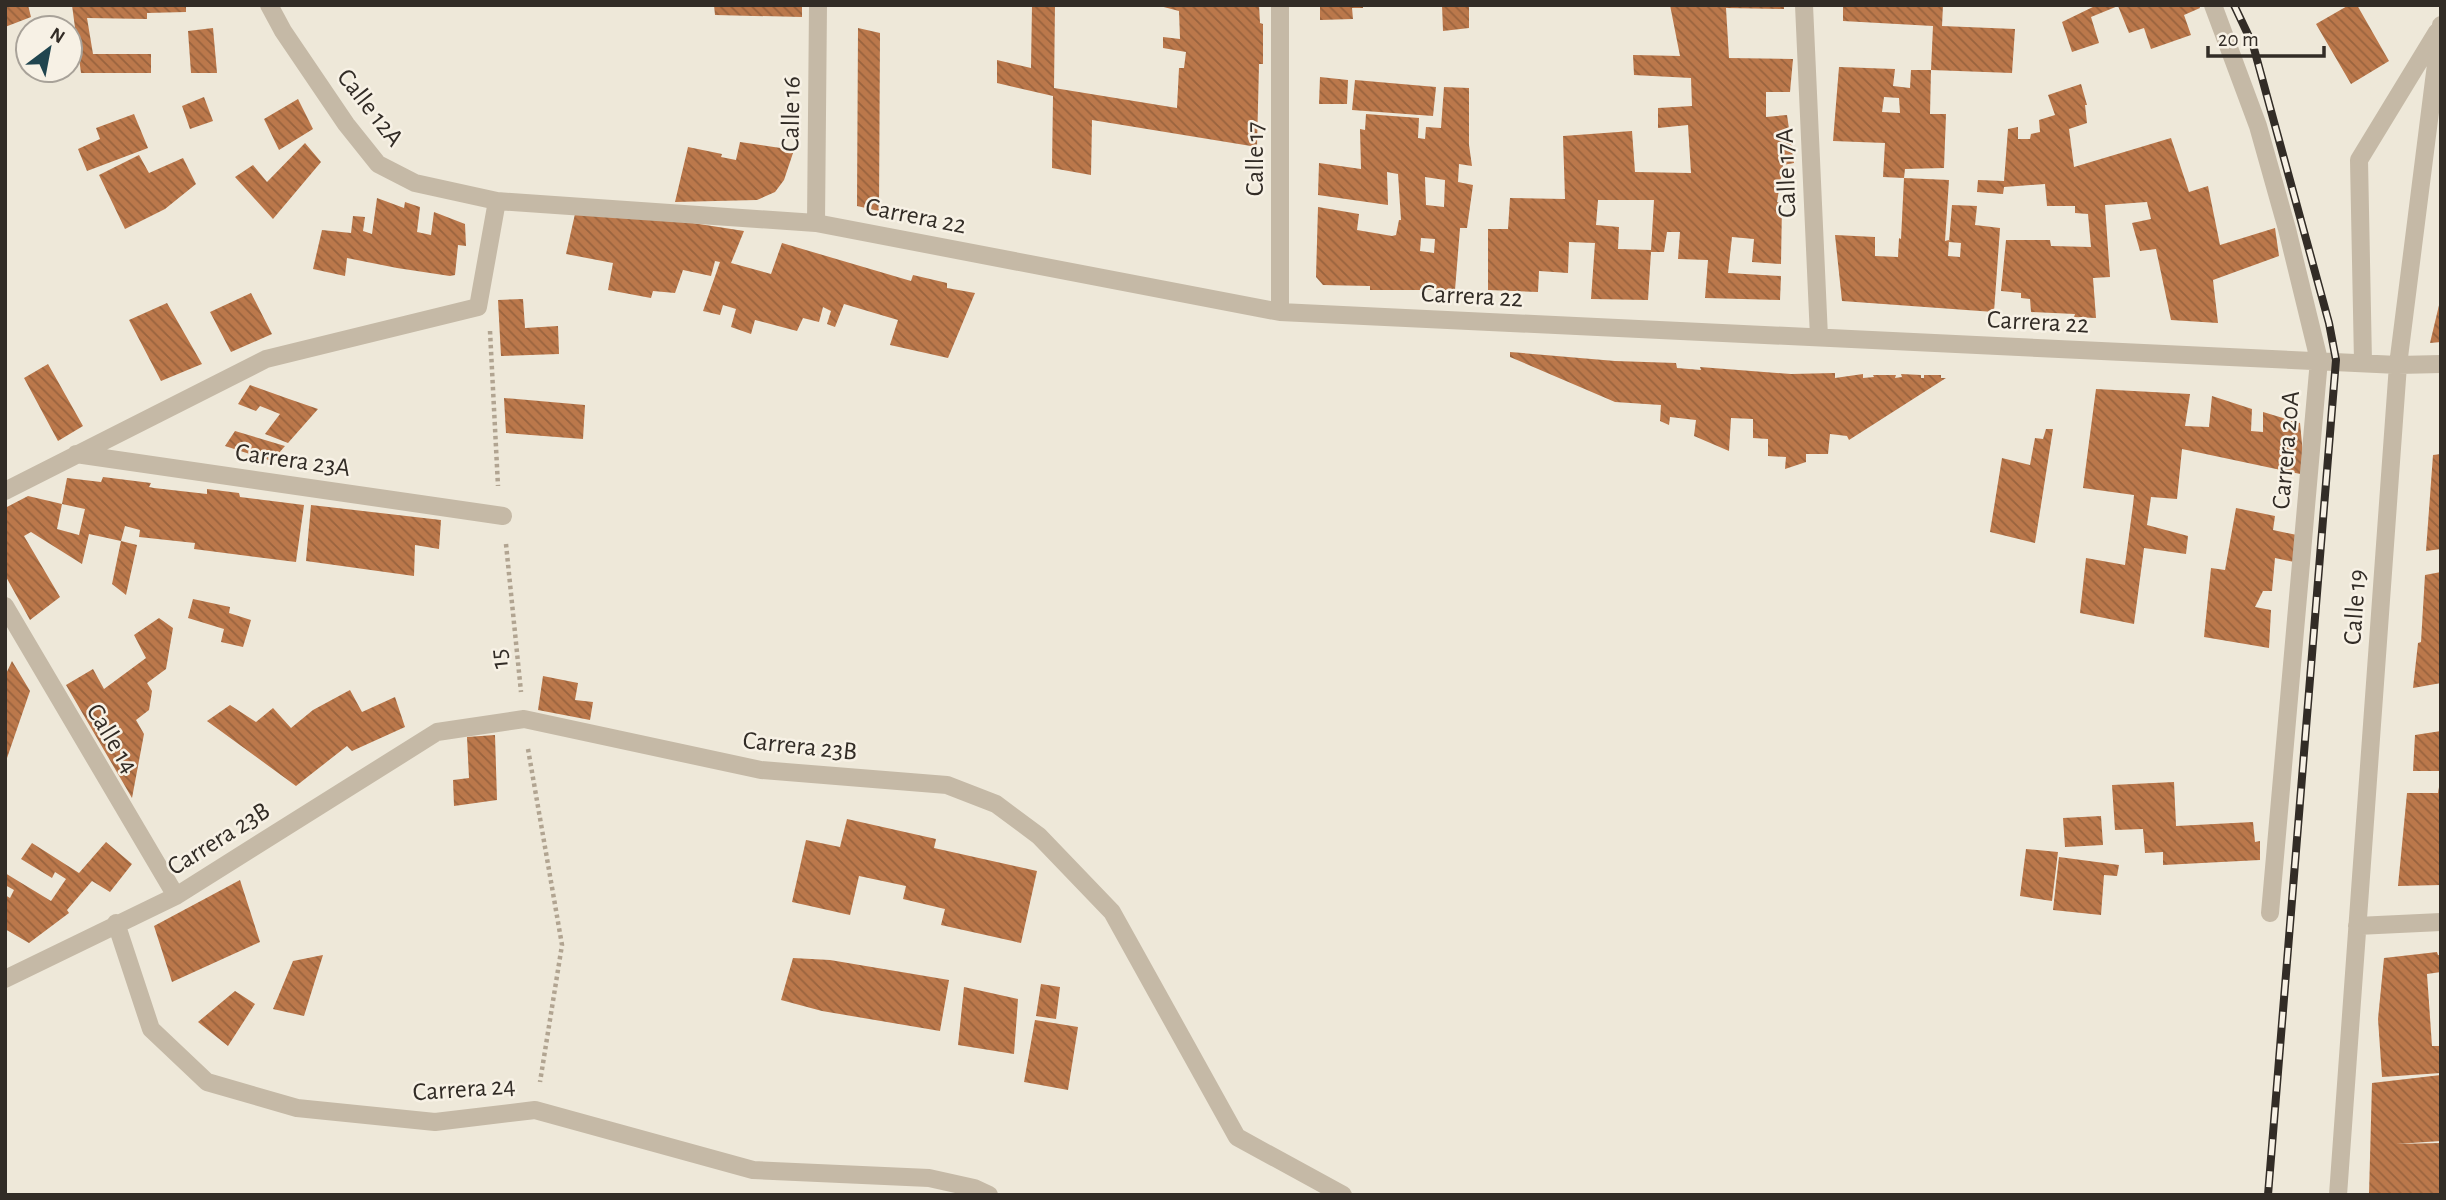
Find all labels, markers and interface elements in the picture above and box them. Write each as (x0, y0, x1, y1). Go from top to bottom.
north arrow (14, 14, 84, 84)
scale bar (2208, 14, 2324, 58)
text: N (47, 24, 68, 47)
text: 20 m (2218, 29, 2259, 50)
street label: Calle 12A (332, 64, 408, 151)
street label: Calle 16 (777, 76, 805, 152)
street label: Calle 17 (1242, 122, 1268, 196)
street label: Calle 17A (1771, 128, 1801, 218)
street label: Carrera 22 (863, 193, 969, 239)
street label: Carrera 22 (1420, 280, 1524, 312)
street label: Carrera 22 (1986, 306, 2090, 338)
street label: Carrera 20A (2268, 390, 2304, 511)
street label: Carrera 23A (234, 439, 352, 481)
street label: Calle 19 (2339, 568, 2371, 646)
street label: 15 (485, 648, 513, 670)
street label: Calle 14 (81, 699, 143, 778)
street label: Carrera 23B (741, 727, 858, 765)
street label: Carrera 23B (163, 797, 274, 880)
street label: Carrera 24 (412, 1072, 516, 1106)

